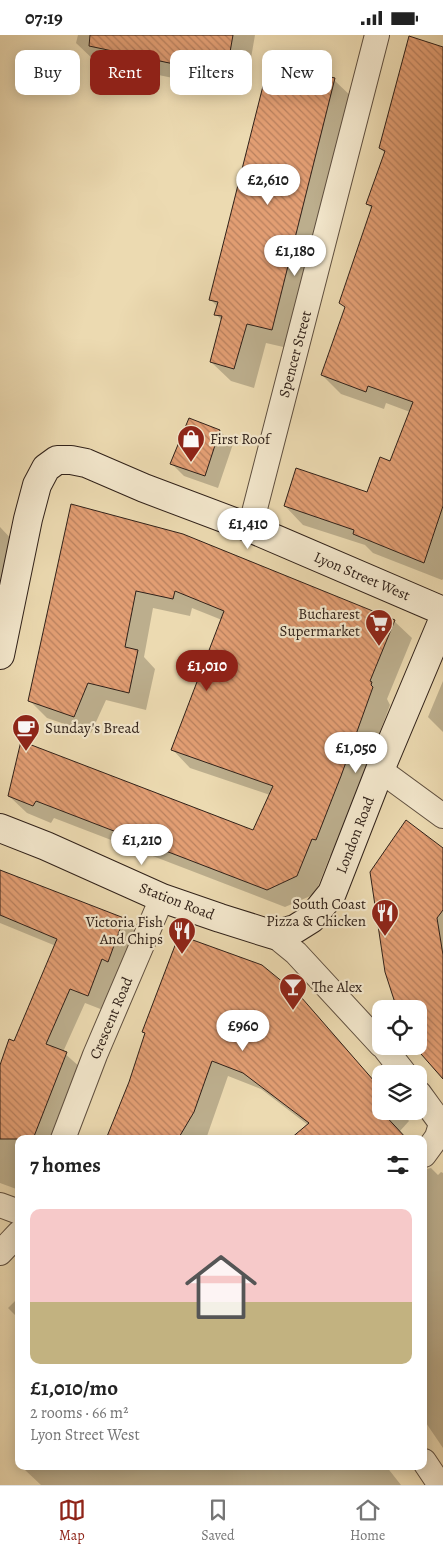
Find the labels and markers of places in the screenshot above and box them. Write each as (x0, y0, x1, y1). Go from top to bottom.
pin: £2,610 (227, 163, 309, 206)
pin: £1,180 (254, 235, 336, 277)
shop icon: First Roof (176, 424, 206, 463)
place label: First Roof (210, 429, 272, 449)
pin: £1,410 (207, 507, 289, 550)
place label: Bucharest Supermarket (280, 604, 360, 641)
supermarket icon: Bucharest Supermarket (364, 608, 394, 647)
pin: £1,010 (166, 649, 248, 692)
cafe icon: Sunday's Bread (11, 713, 41, 752)
place label: Sunday's Bread (45, 718, 140, 738)
pin: £1,050 (315, 731, 397, 774)
pin: £1,210 (101, 823, 183, 866)
place label: South Coast Pizza & Chicken (266, 894, 366, 931)
restaurant icon: South Coast Pizza & Chicken (370, 898, 400, 937)
place label: Victoria Fish And Chips (85, 912, 163, 949)
restaurant icon: Victoria Fish And Chips (167, 916, 197, 955)
bar icon: The Alex (278, 972, 308, 1011)
place label: The Alex (312, 977, 362, 997)
pin: £960 (213, 1009, 273, 1052)

